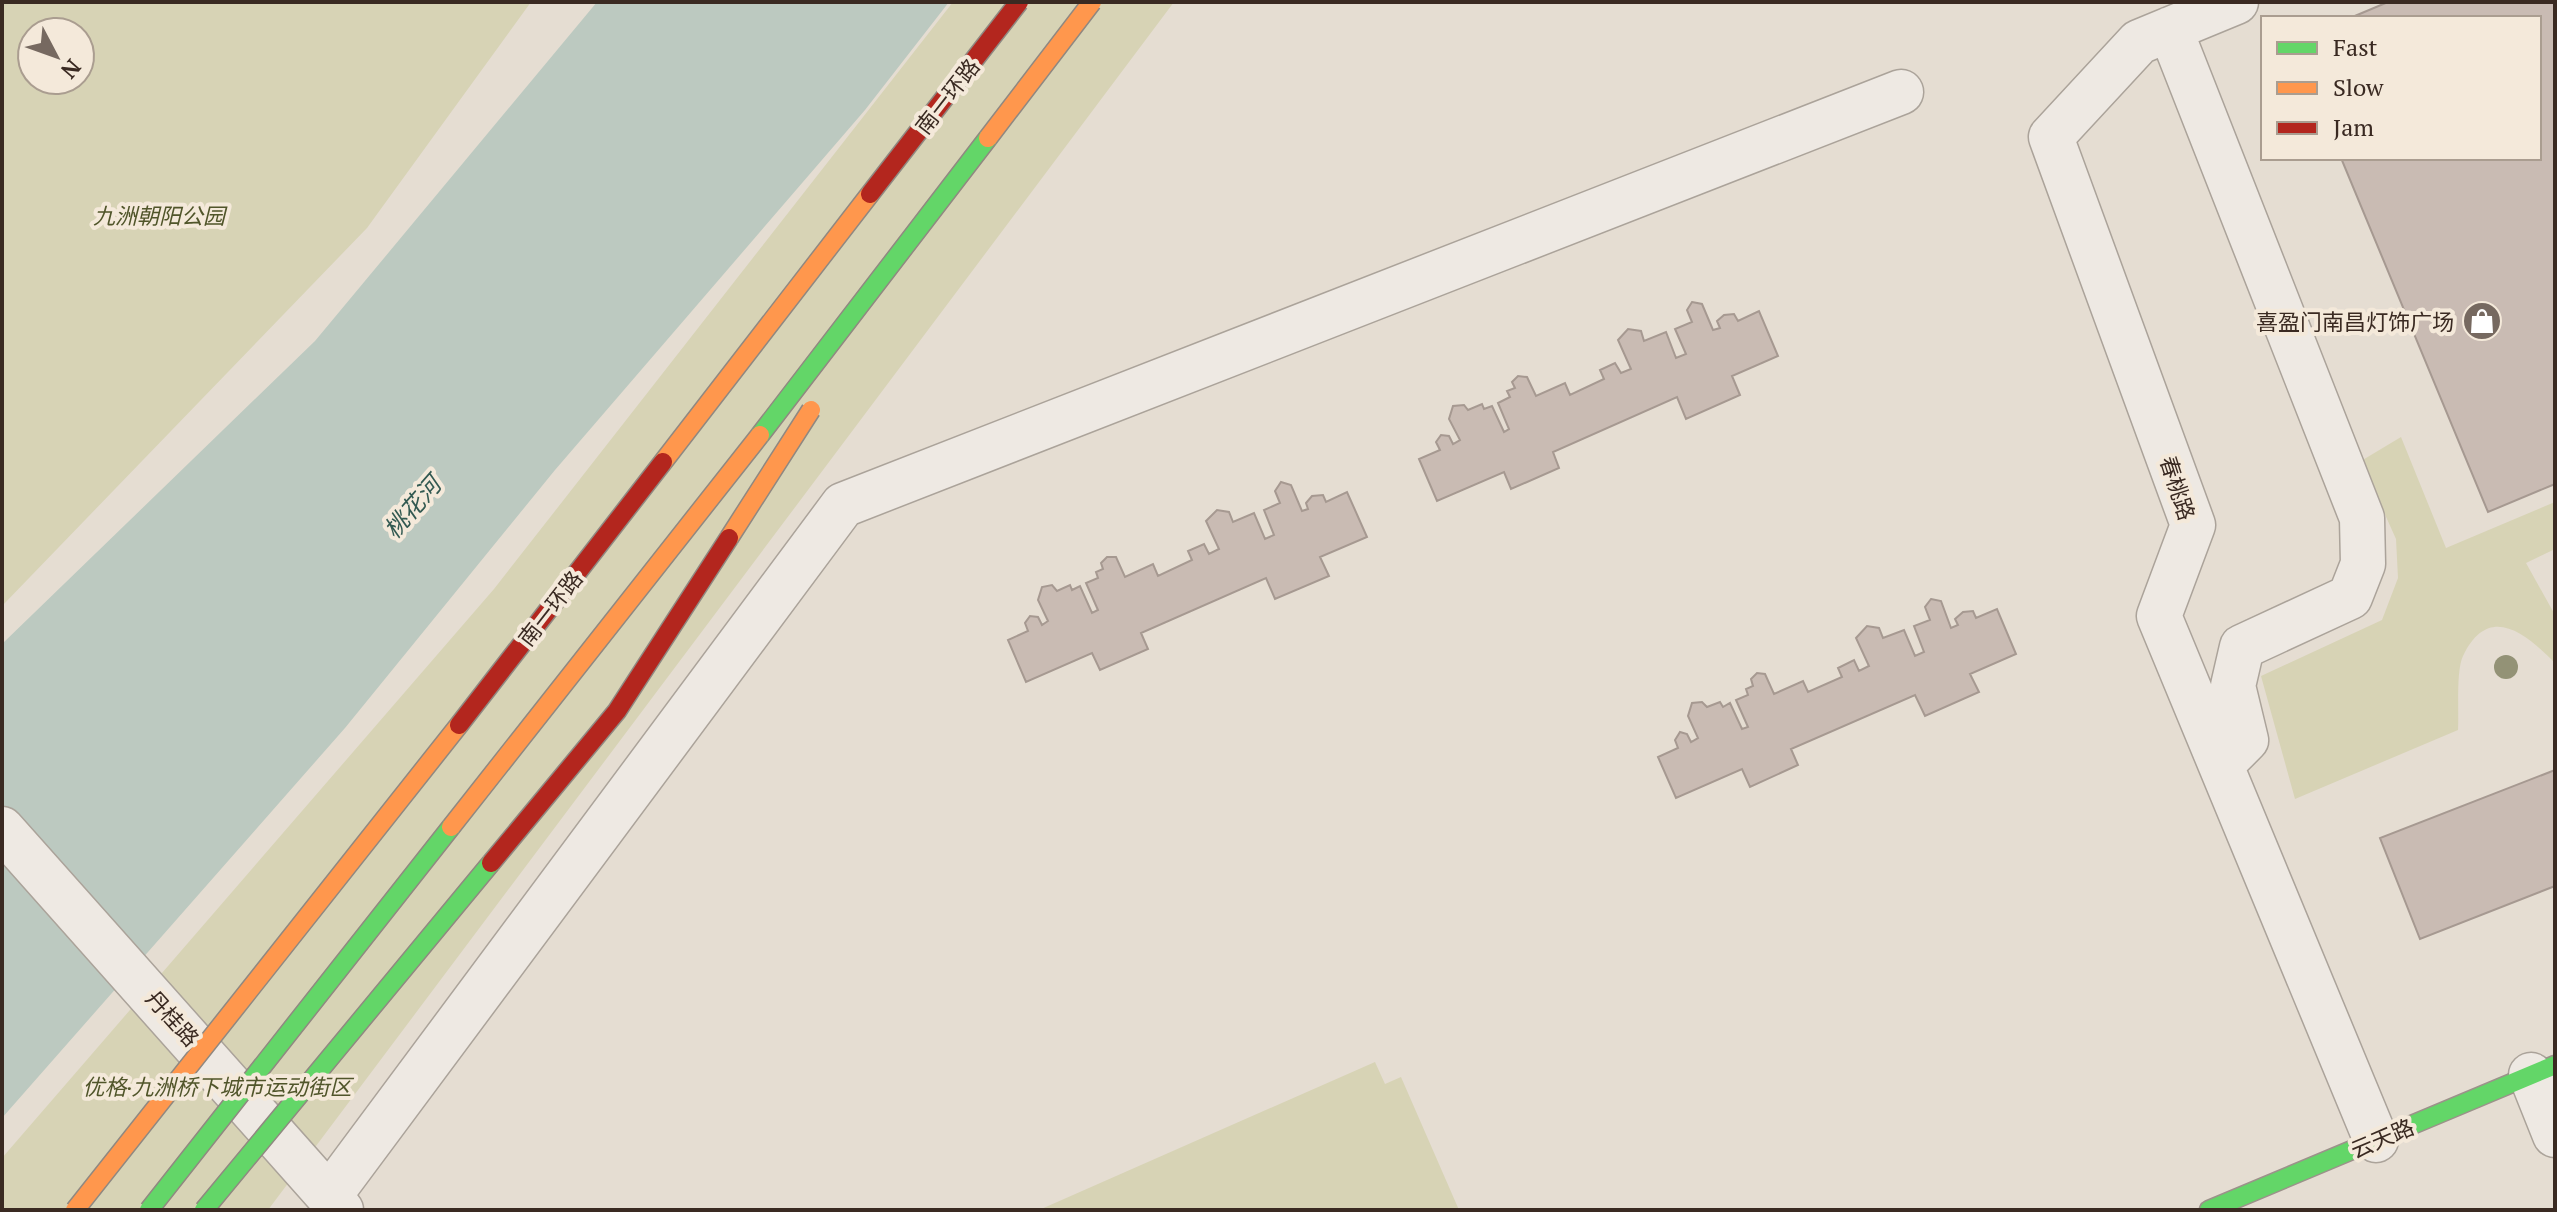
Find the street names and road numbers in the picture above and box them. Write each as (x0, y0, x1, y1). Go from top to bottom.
street label: 南一环路 (908, 52, 986, 140)
street label: 春桃路 (2154, 452, 2202, 524)
street label: 南一环路 (511, 564, 589, 652)
street label: 丹桂路 (140, 984, 206, 1052)
street label: 云天路 (2346, 1112, 2418, 1164)

